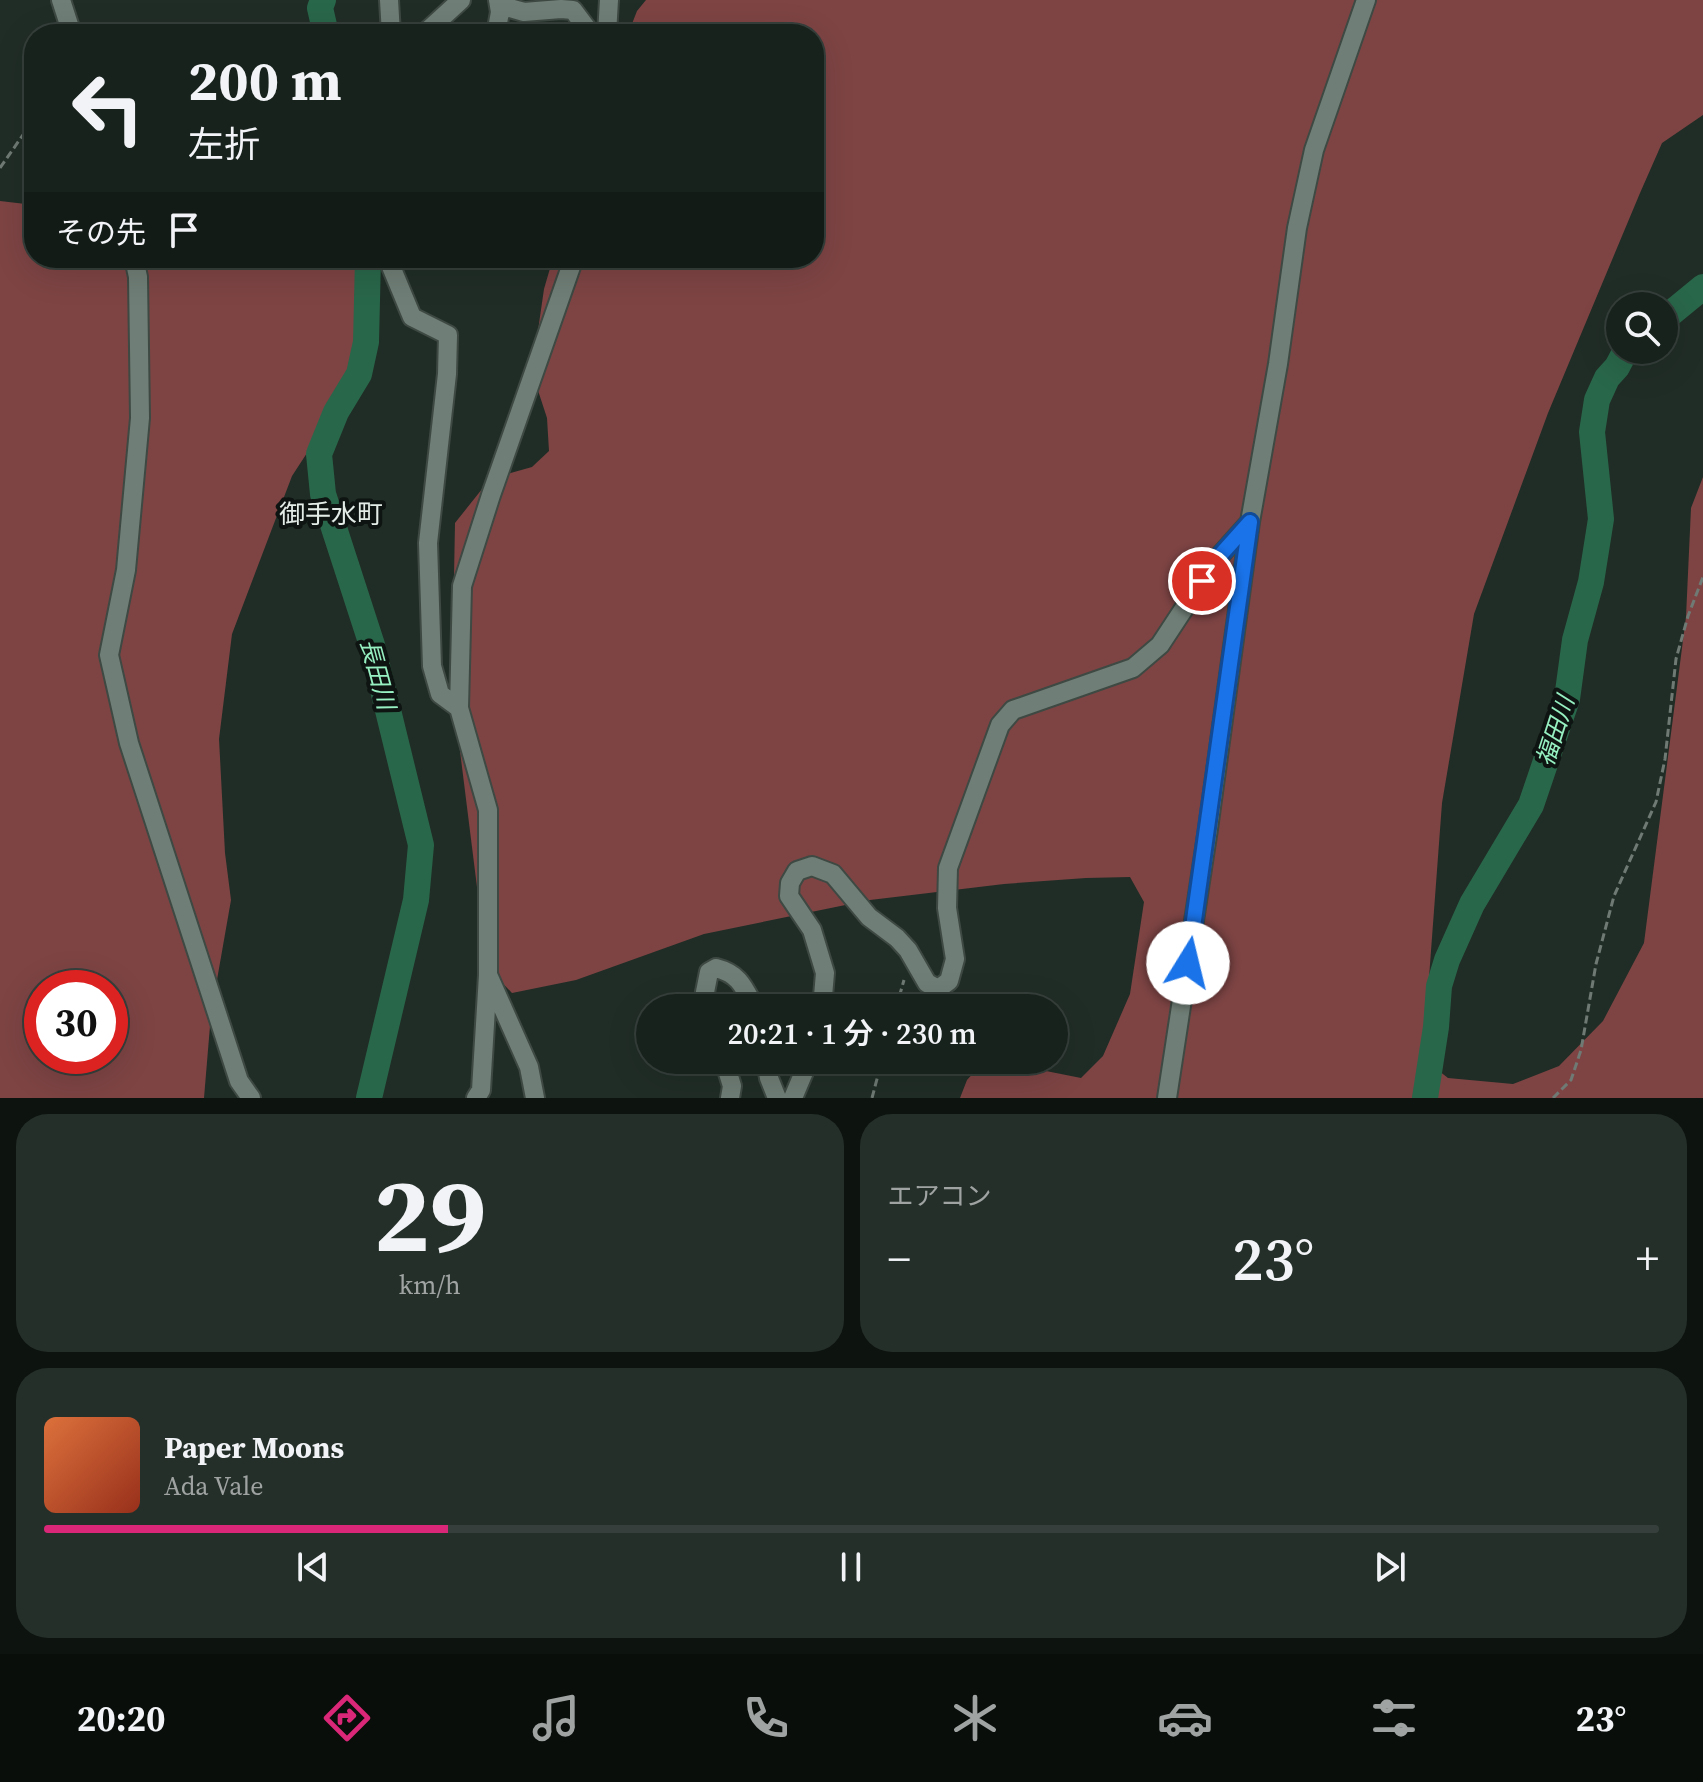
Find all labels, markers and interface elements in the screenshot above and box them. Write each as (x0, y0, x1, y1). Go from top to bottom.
text: 200 m (188, 42, 342, 119)
icon: left (56, 56, 160, 160)
text: 左折 (188, 120, 260, 169)
icon: arrive (162, 208, 206, 252)
text: その先 (56, 212, 146, 253)
map controls (1606, 292, 1678, 364)
button: search (1606, 292, 1678, 364)
district label: 御手水町 (279, 496, 383, 532)
pin (1168, 547, 1236, 615)
icon: arrive (1180, 559, 1224, 603)
water label: 長田川 (353, 635, 404, 716)
water label: 福田川 (1528, 689, 1583, 770)
position arrow (1146, 921, 1230, 1005)
speed limit sign: 30 (24, 970, 128, 1074)
text: 20:21 · 1 分 · 230 m (727, 1013, 977, 1054)
text: 29 (373, 1143, 486, 1286)
text: エアコン (888, 1178, 992, 1214)
text: 23° (1232, 1218, 1314, 1300)
text: − (888, 1228, 911, 1289)
text: + (1636, 1228, 1659, 1289)
text: km/h (399, 1267, 461, 1303)
text: Paper Moons (164, 1427, 344, 1468)
text: Ada Vale (164, 1468, 263, 1504)
icon: previous (291, 1545, 335, 1589)
icon: pause (829, 1545, 873, 1589)
icon: next (1368, 1545, 1412, 1589)
icon: directions (319, 1690, 375, 1746)
icon: music (528, 1690, 584, 1746)
icon: phone (738, 1690, 794, 1746)
icon: climate (947, 1690, 1003, 1746)
icon: car (1157, 1690, 1213, 1746)
icon: filters (1366, 1690, 1422, 1746)
text: 20:20 (77, 1694, 166, 1743)
text: 23° (1575, 1694, 1626, 1743)

